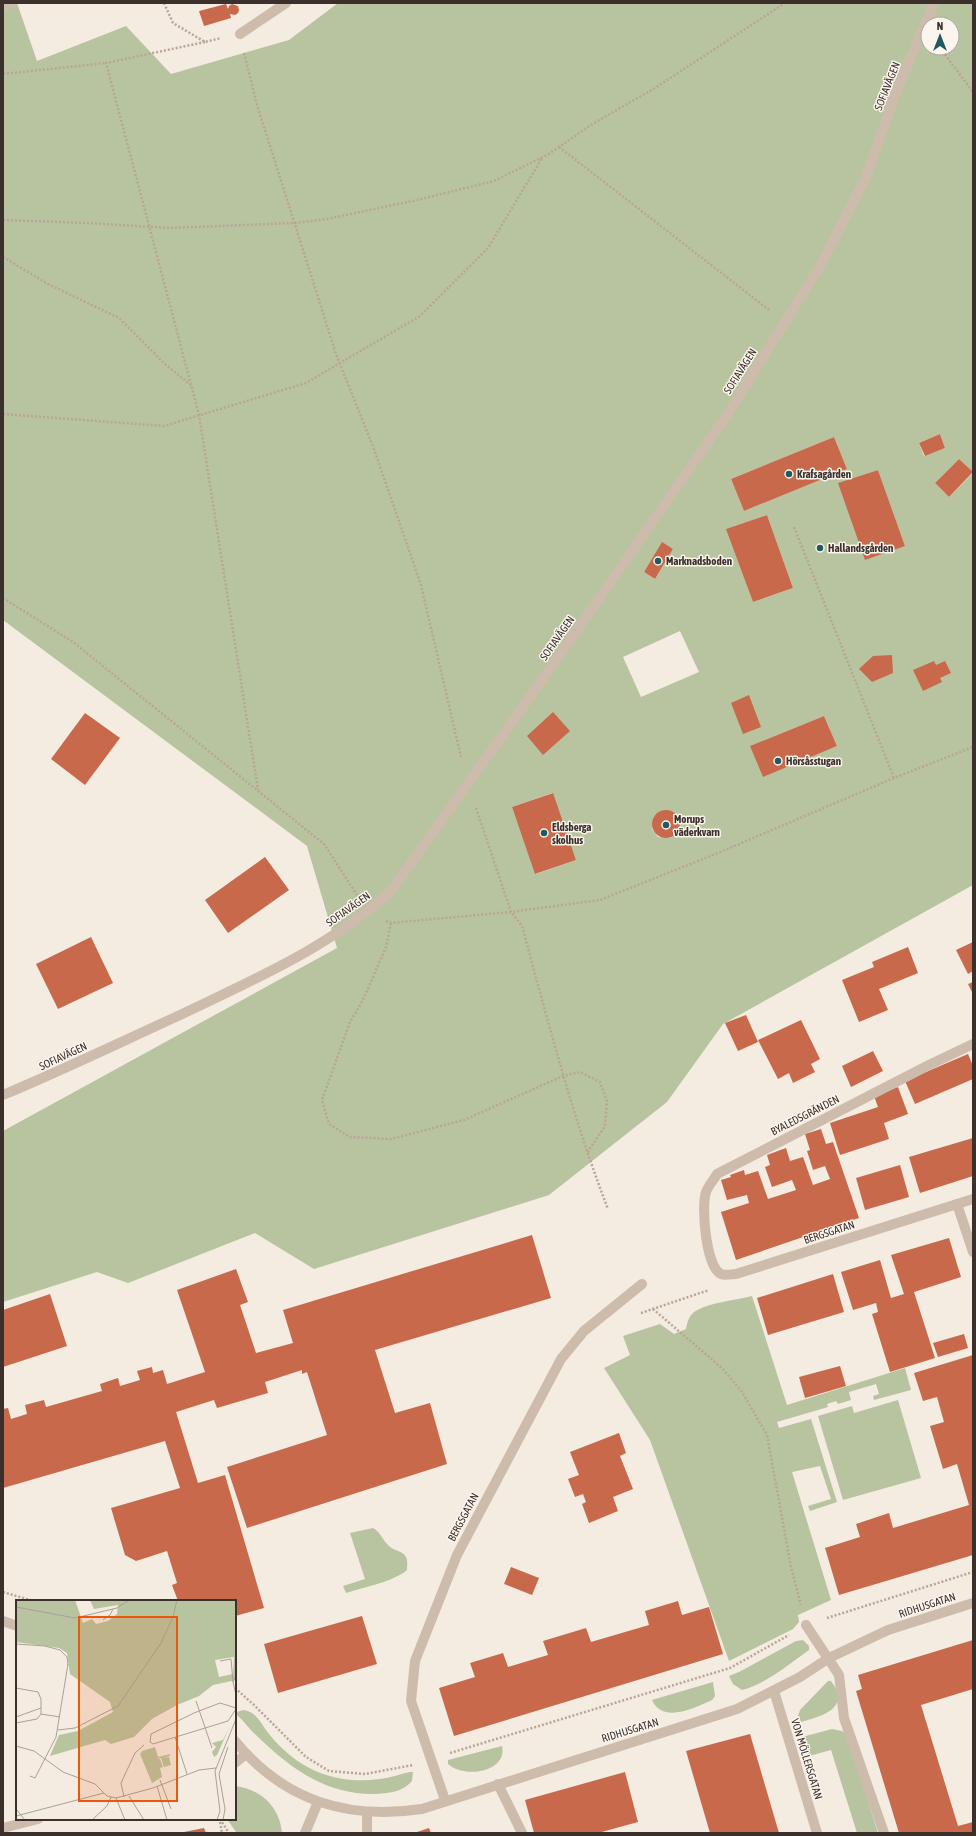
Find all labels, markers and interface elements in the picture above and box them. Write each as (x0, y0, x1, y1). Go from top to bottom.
north arrow (920, 16, 960, 56)
text: N (937, 20, 943, 32)
street label: SOFIAVÄGEN (872, 60, 902, 112)
street label: SOFIAVÄGEN (721, 346, 759, 396)
place label: Krafsagården (797, 468, 851, 480)
marker: Krafsagården (784, 469, 794, 479)
place label: Hallandsgården (828, 542, 893, 554)
marker: Hallandsgården (815, 543, 825, 553)
place label: Marknadsboden (666, 555, 732, 567)
marker: Marknadsboden (653, 556, 663, 566)
street label: SOFIAVÄGEN (537, 614, 577, 662)
place label: Hörsåsstugan (786, 755, 841, 767)
marker: Hörsåsstugan (773, 756, 783, 766)
place label: Morups väderkvarn (674, 813, 720, 838)
marker: Morups väderkvarn (661, 820, 671, 830)
place label: Eldsberga skolhus (552, 821, 591, 846)
marker: Eldsberga skolhus (539, 828, 549, 838)
street label: SOFIAVÄGEN (324, 889, 372, 929)
street label: SOFIAVÄGEN (37, 1040, 89, 1072)
street label: BYALEDSGRÄNDEN (769, 1093, 841, 1137)
street label: BERGSGATAN (802, 1218, 856, 1246)
street label: BERGSGATAN (445, 1491, 481, 1543)
street label: RIDHUSGATAN (897, 1590, 957, 1620)
inset map (16, 1600, 236, 1820)
street label: RIDHUSGATAN (600, 1716, 660, 1744)
street label: VON MÖLLERSGATAN (789, 1717, 825, 1801)

